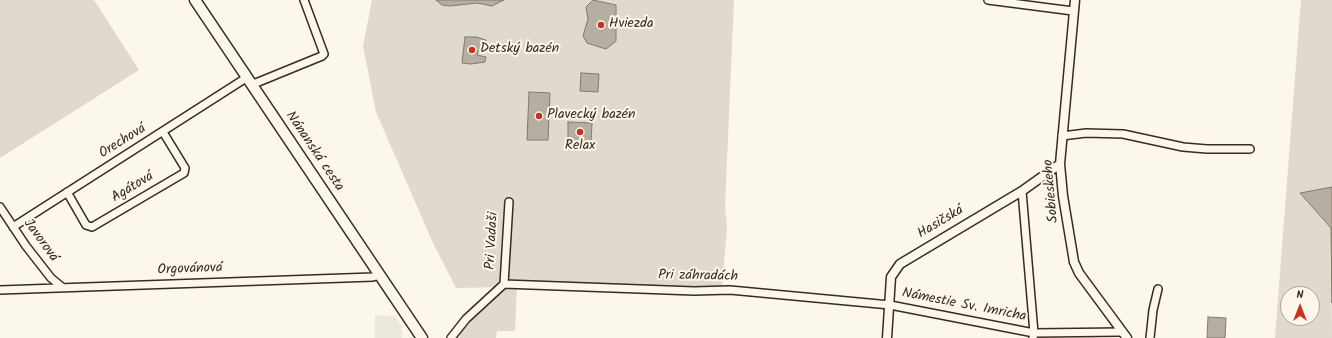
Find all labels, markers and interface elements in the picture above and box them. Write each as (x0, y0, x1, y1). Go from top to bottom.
place label: Hviezda (609, 17, 654, 33)
marker: Hviezda (596, 20, 606, 30)
place label: Detský bazén (480, 42, 559, 58)
marker: Detský bazén (467, 45, 477, 55)
place label: Plavecký bazén (547, 108, 635, 124)
street label: Nánanská cesta (281, 109, 347, 195)
marker: Plavecký bazén (534, 111, 544, 121)
street label: Orechová (96, 121, 150, 163)
marker: Relax (575, 127, 585, 137)
place label: Relax (565, 139, 595, 155)
street label: Sobieskeho (1041, 159, 1063, 223)
street label: Agátová (109, 169, 157, 207)
street label: Hasičská (915, 203, 967, 243)
street label: Pri Vadaši (483, 212, 503, 270)
street label: Javorová (19, 216, 61, 266)
street label: Orgovánová (157, 260, 223, 280)
street label: Pri záhradách (658, 268, 738, 286)
street label: Námestie Sv. Imricha (900, 286, 1028, 326)
north arrow (1280, 286, 1320, 326)
text: N (1297, 286, 1303, 304)

